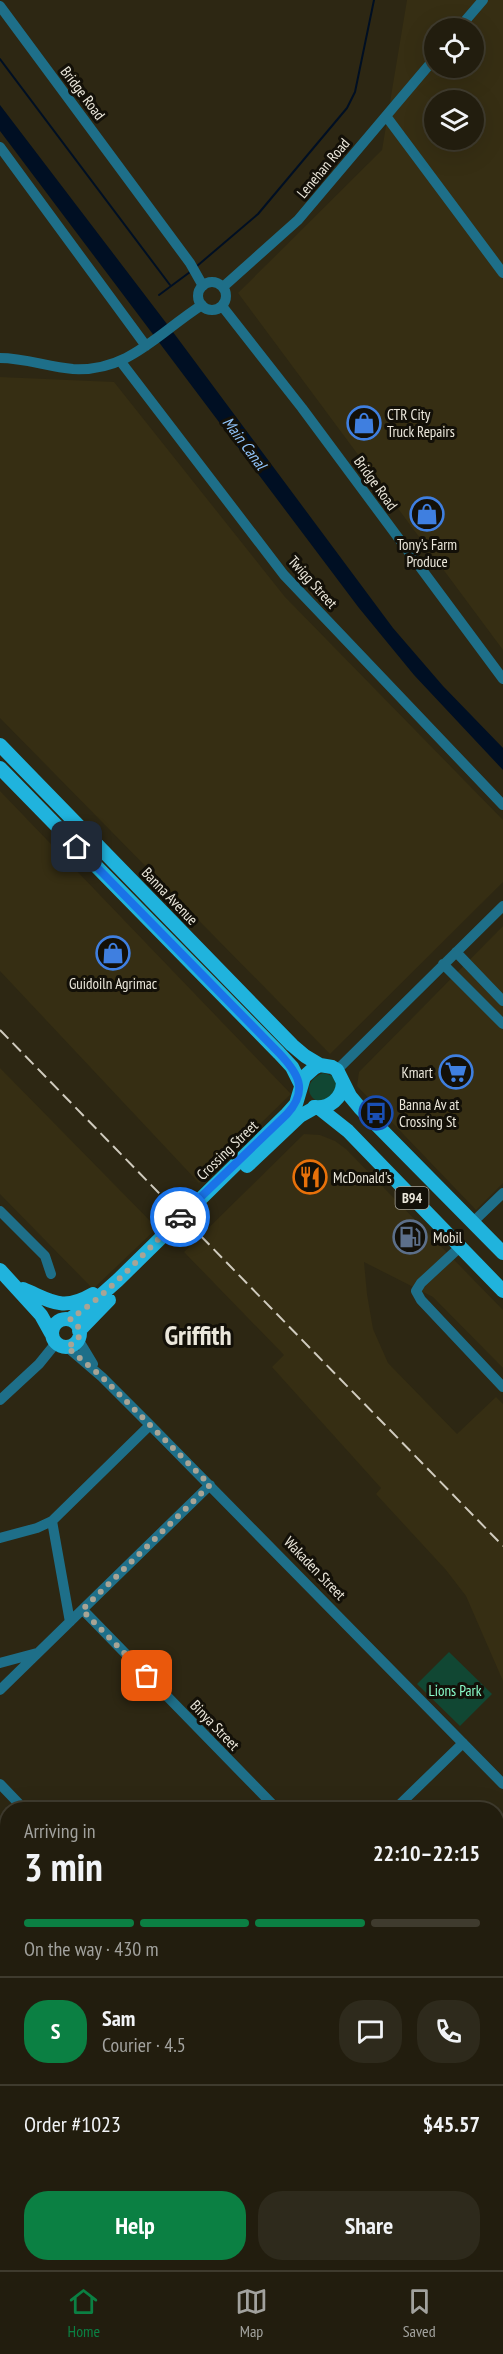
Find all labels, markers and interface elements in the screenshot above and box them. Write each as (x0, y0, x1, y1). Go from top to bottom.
map controls (424, 18, 484, 150)
button: locate (424, 18, 484, 78)
street label: Bridge Road (57, 62, 109, 124)
button: layers (424, 90, 484, 150)
street label: Lenehan Road (292, 134, 354, 202)
shop icon: CTR City Truck Repairs (346, 405, 382, 441)
place label: CTR City Truck Repairs (387, 405, 455, 441)
water label: Main Canal (219, 413, 272, 474)
street label: Bridge Road (350, 452, 402, 514)
shop icon: Tony's Farm Produce (409, 496, 445, 532)
place label: Tony's Farm Produce (397, 535, 457, 571)
street label: Twigg Street (284, 552, 342, 612)
pin (51, 821, 102, 872)
icon: home (60, 830, 93, 863)
street label: Banna Avenue (138, 863, 202, 929)
shop icon: Guidoiln Agrimac (95, 935, 131, 971)
place label: Guidoiln Agrimac (69, 974, 158, 993)
supermarket icon: Kmart (438, 1054, 474, 1090)
place label: Kmart (402, 1063, 433, 1082)
bus stop icon: Banna Av at Crossing St (358, 1095, 394, 1131)
place label: Banna Av at Crossing St (399, 1095, 459, 1131)
street label: Crossing Street (192, 1116, 262, 1184)
restaurant icon: McDonald's (292, 1159, 328, 1195)
place label: McDonald's (333, 1168, 392, 1187)
courier (150, 1187, 210, 1247)
road number: B94 (396, 1187, 428, 1209)
icon: car (164, 1201, 197, 1234)
fuel station icon: Mobil (392, 1219, 428, 1255)
place label: Mobil (433, 1228, 463, 1247)
district label: Griffith (164, 1318, 232, 1352)
street label: Wakaden Street (280, 1532, 350, 1604)
pin (121, 1650, 172, 1701)
icon: bag (130, 1659, 163, 1692)
park label: Lions Park (428, 1681, 482, 1700)
street label: Binya Street (186, 1696, 244, 1754)
text: Arriving in (24, 1818, 96, 1844)
text: 22:10–22:15 (373, 1839, 480, 1867)
text: 3 min (24, 1841, 103, 1892)
text: On the way · 430 m (24, 1936, 159, 1962)
button: chat (339, 2000, 402, 2063)
button: phone (417, 2000, 480, 2063)
text: Sam (102, 2004, 135, 2032)
text: S (51, 2017, 60, 2045)
text: Courier · 4.5 (102, 2032, 186, 2058)
text: Order #1023 (24, 2110, 121, 2138)
text: $45.57 (423, 2110, 480, 2138)
button: Help (24, 2191, 246, 2260)
button: Share (258, 2191, 480, 2260)
tab: Home (67, 2285, 100, 2341)
tab: Map (235, 2285, 268, 2341)
tab: Saved (403, 2285, 436, 2341)

